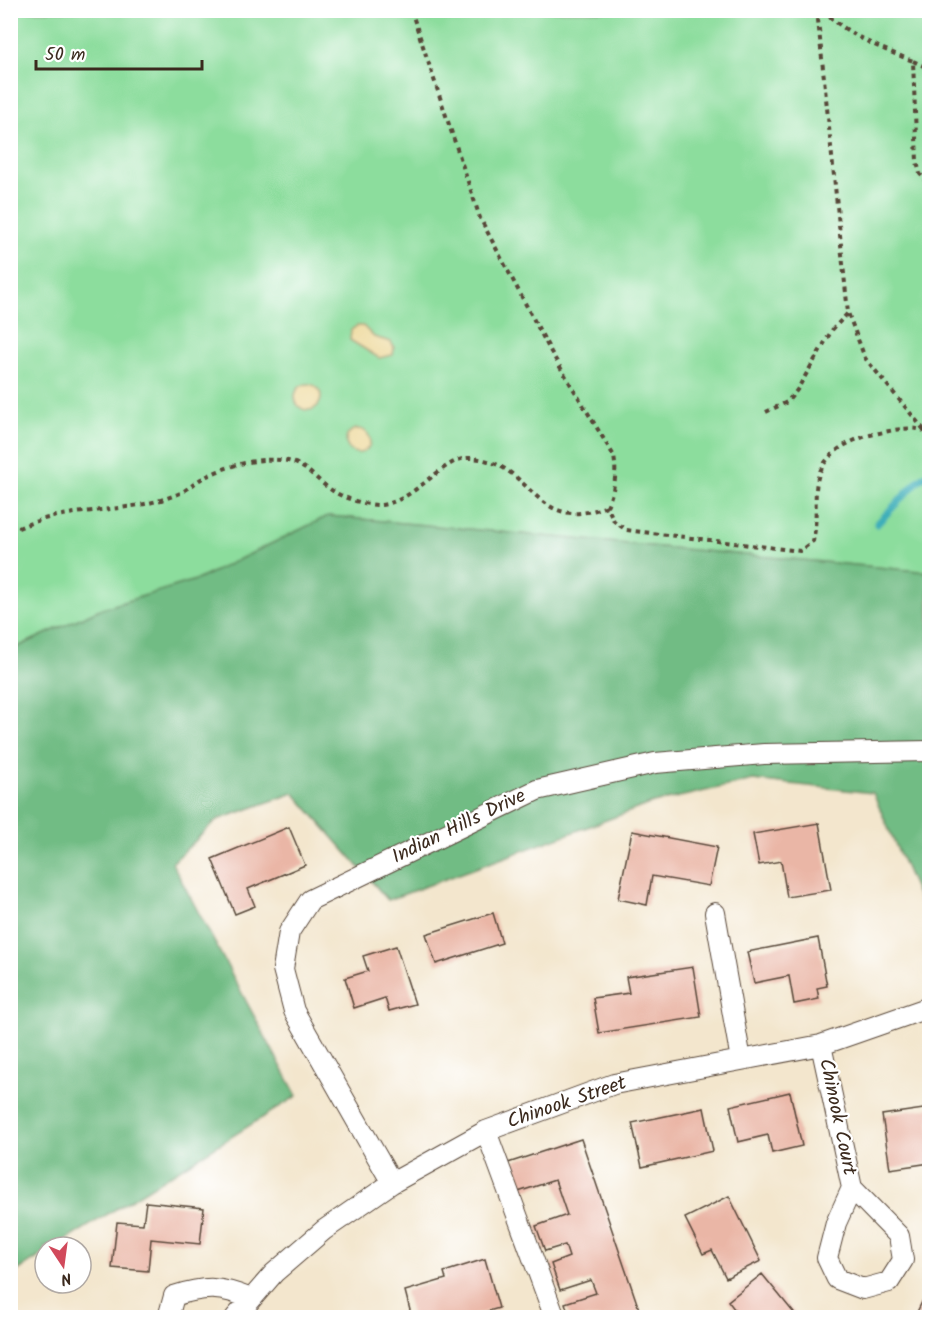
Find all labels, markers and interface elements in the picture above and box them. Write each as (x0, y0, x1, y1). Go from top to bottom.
scale bar (36, 33, 202, 71)
text: 50 m (45, 41, 85, 70)
street label: Indian Hills Drive (386, 781, 532, 873)
street label: Chinook Court (809, 1056, 865, 1179)
street label: Chinook Street (503, 1068, 631, 1138)
north arrow (33, 1235, 93, 1295)
text: N (58, 1265, 74, 1291)

